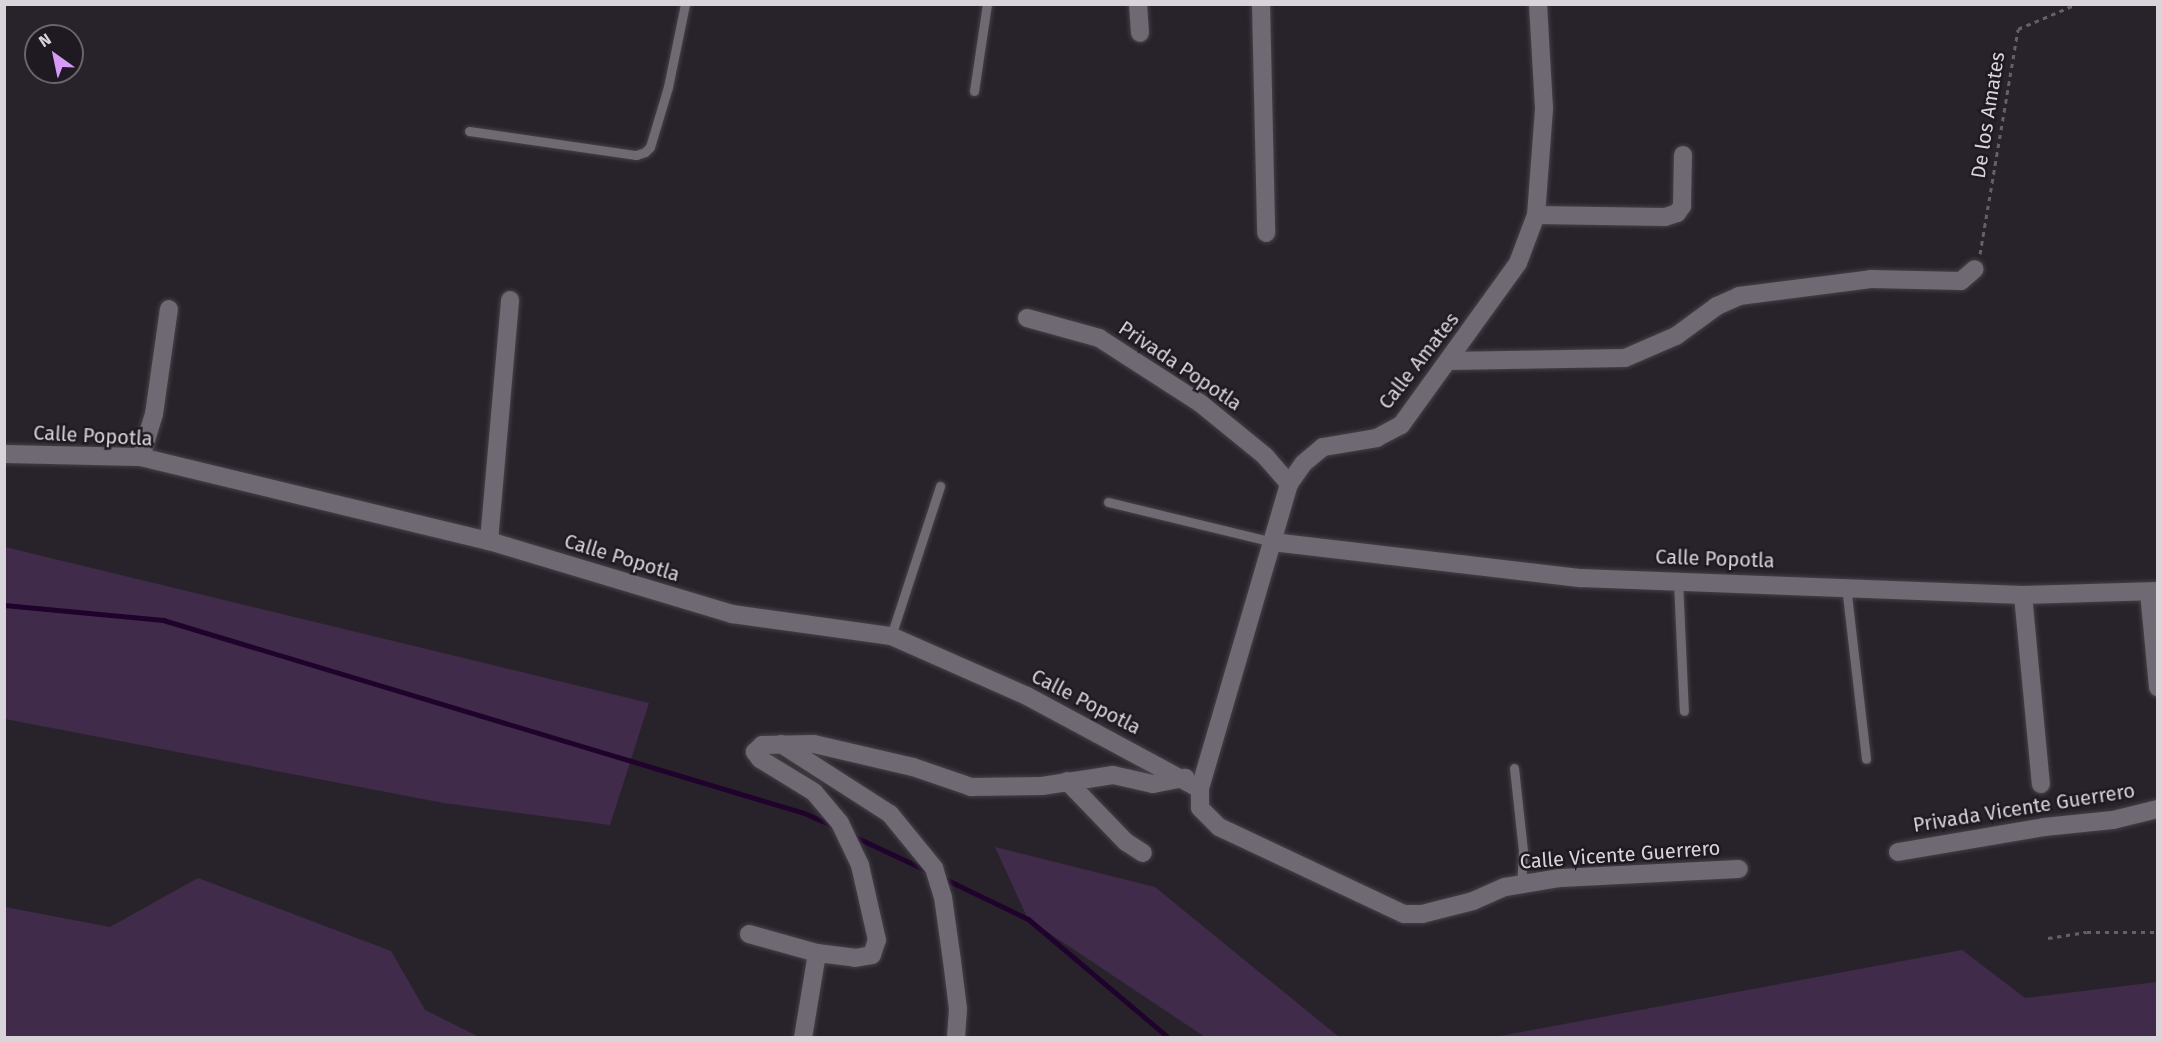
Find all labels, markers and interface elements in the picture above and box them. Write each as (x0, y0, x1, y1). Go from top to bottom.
north arrow (24, 24, 84, 84)
text: N (35, 29, 55, 51)
street label: De los Amates (1966, 50, 2010, 180)
street label: Calle Amates (1374, 308, 1464, 414)
street label: Privada Popotla (1114, 316, 1246, 416)
street label: Calle Popotla (33, 421, 153, 451)
street label: Calle Popotla (561, 529, 683, 587)
street label: Calle Popotla (1655, 545, 1775, 573)
street label: Calle Popotla (1027, 664, 1145, 740)
street label: Privada Vicente Guerrero (1911, 779, 2137, 837)
street label: Calle Vicente Guerrero (1519, 836, 1721, 874)

